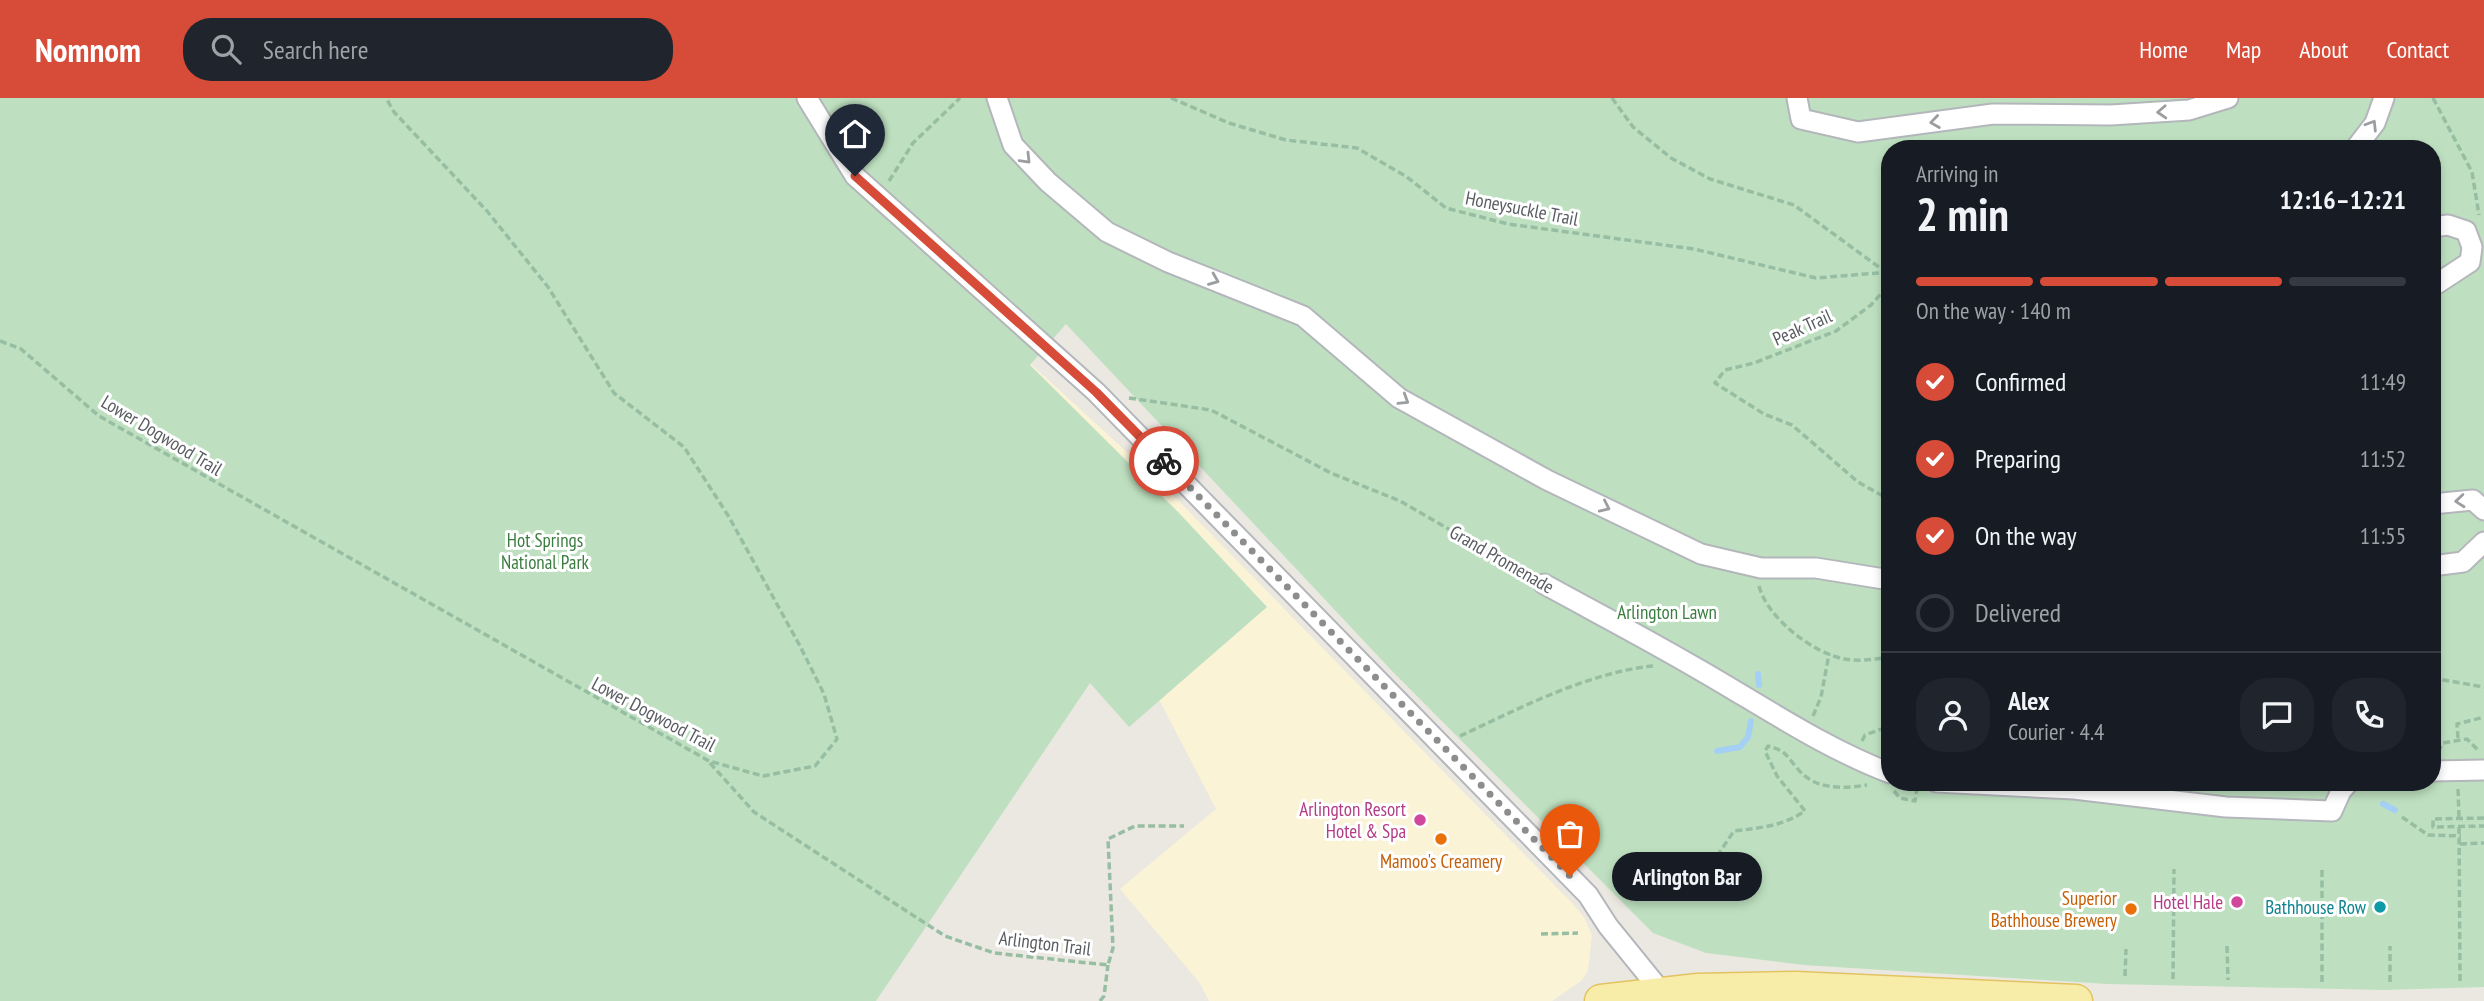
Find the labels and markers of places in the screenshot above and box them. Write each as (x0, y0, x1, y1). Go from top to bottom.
pin (825, 104, 885, 176)
place label: Arlington Resort Hotel & Spa (1299, 797, 1407, 843)
pin (1540, 804, 1600, 876)
marker: Arlington Resort Hotel & Spa (1412, 812, 1428, 828)
marker: Mamoo's Creamery (1433, 831, 1449, 847)
place label: Mamoo's Creamery (1380, 849, 1503, 873)
callout: Arlington Bar (1612, 852, 1762, 900)
place label: Superior Bathhouse Brewery (1991, 886, 2118, 932)
place label: Hotel Hale (2153, 890, 2223, 914)
marker: Hotel Hale (2229, 894, 2245, 910)
place label: Bathhouse Row (2265, 895, 2367, 919)
marker: Bathhouse Row (2372, 899, 2388, 915)
marker: Superior Bathhouse Brewery (2123, 901, 2139, 917)

